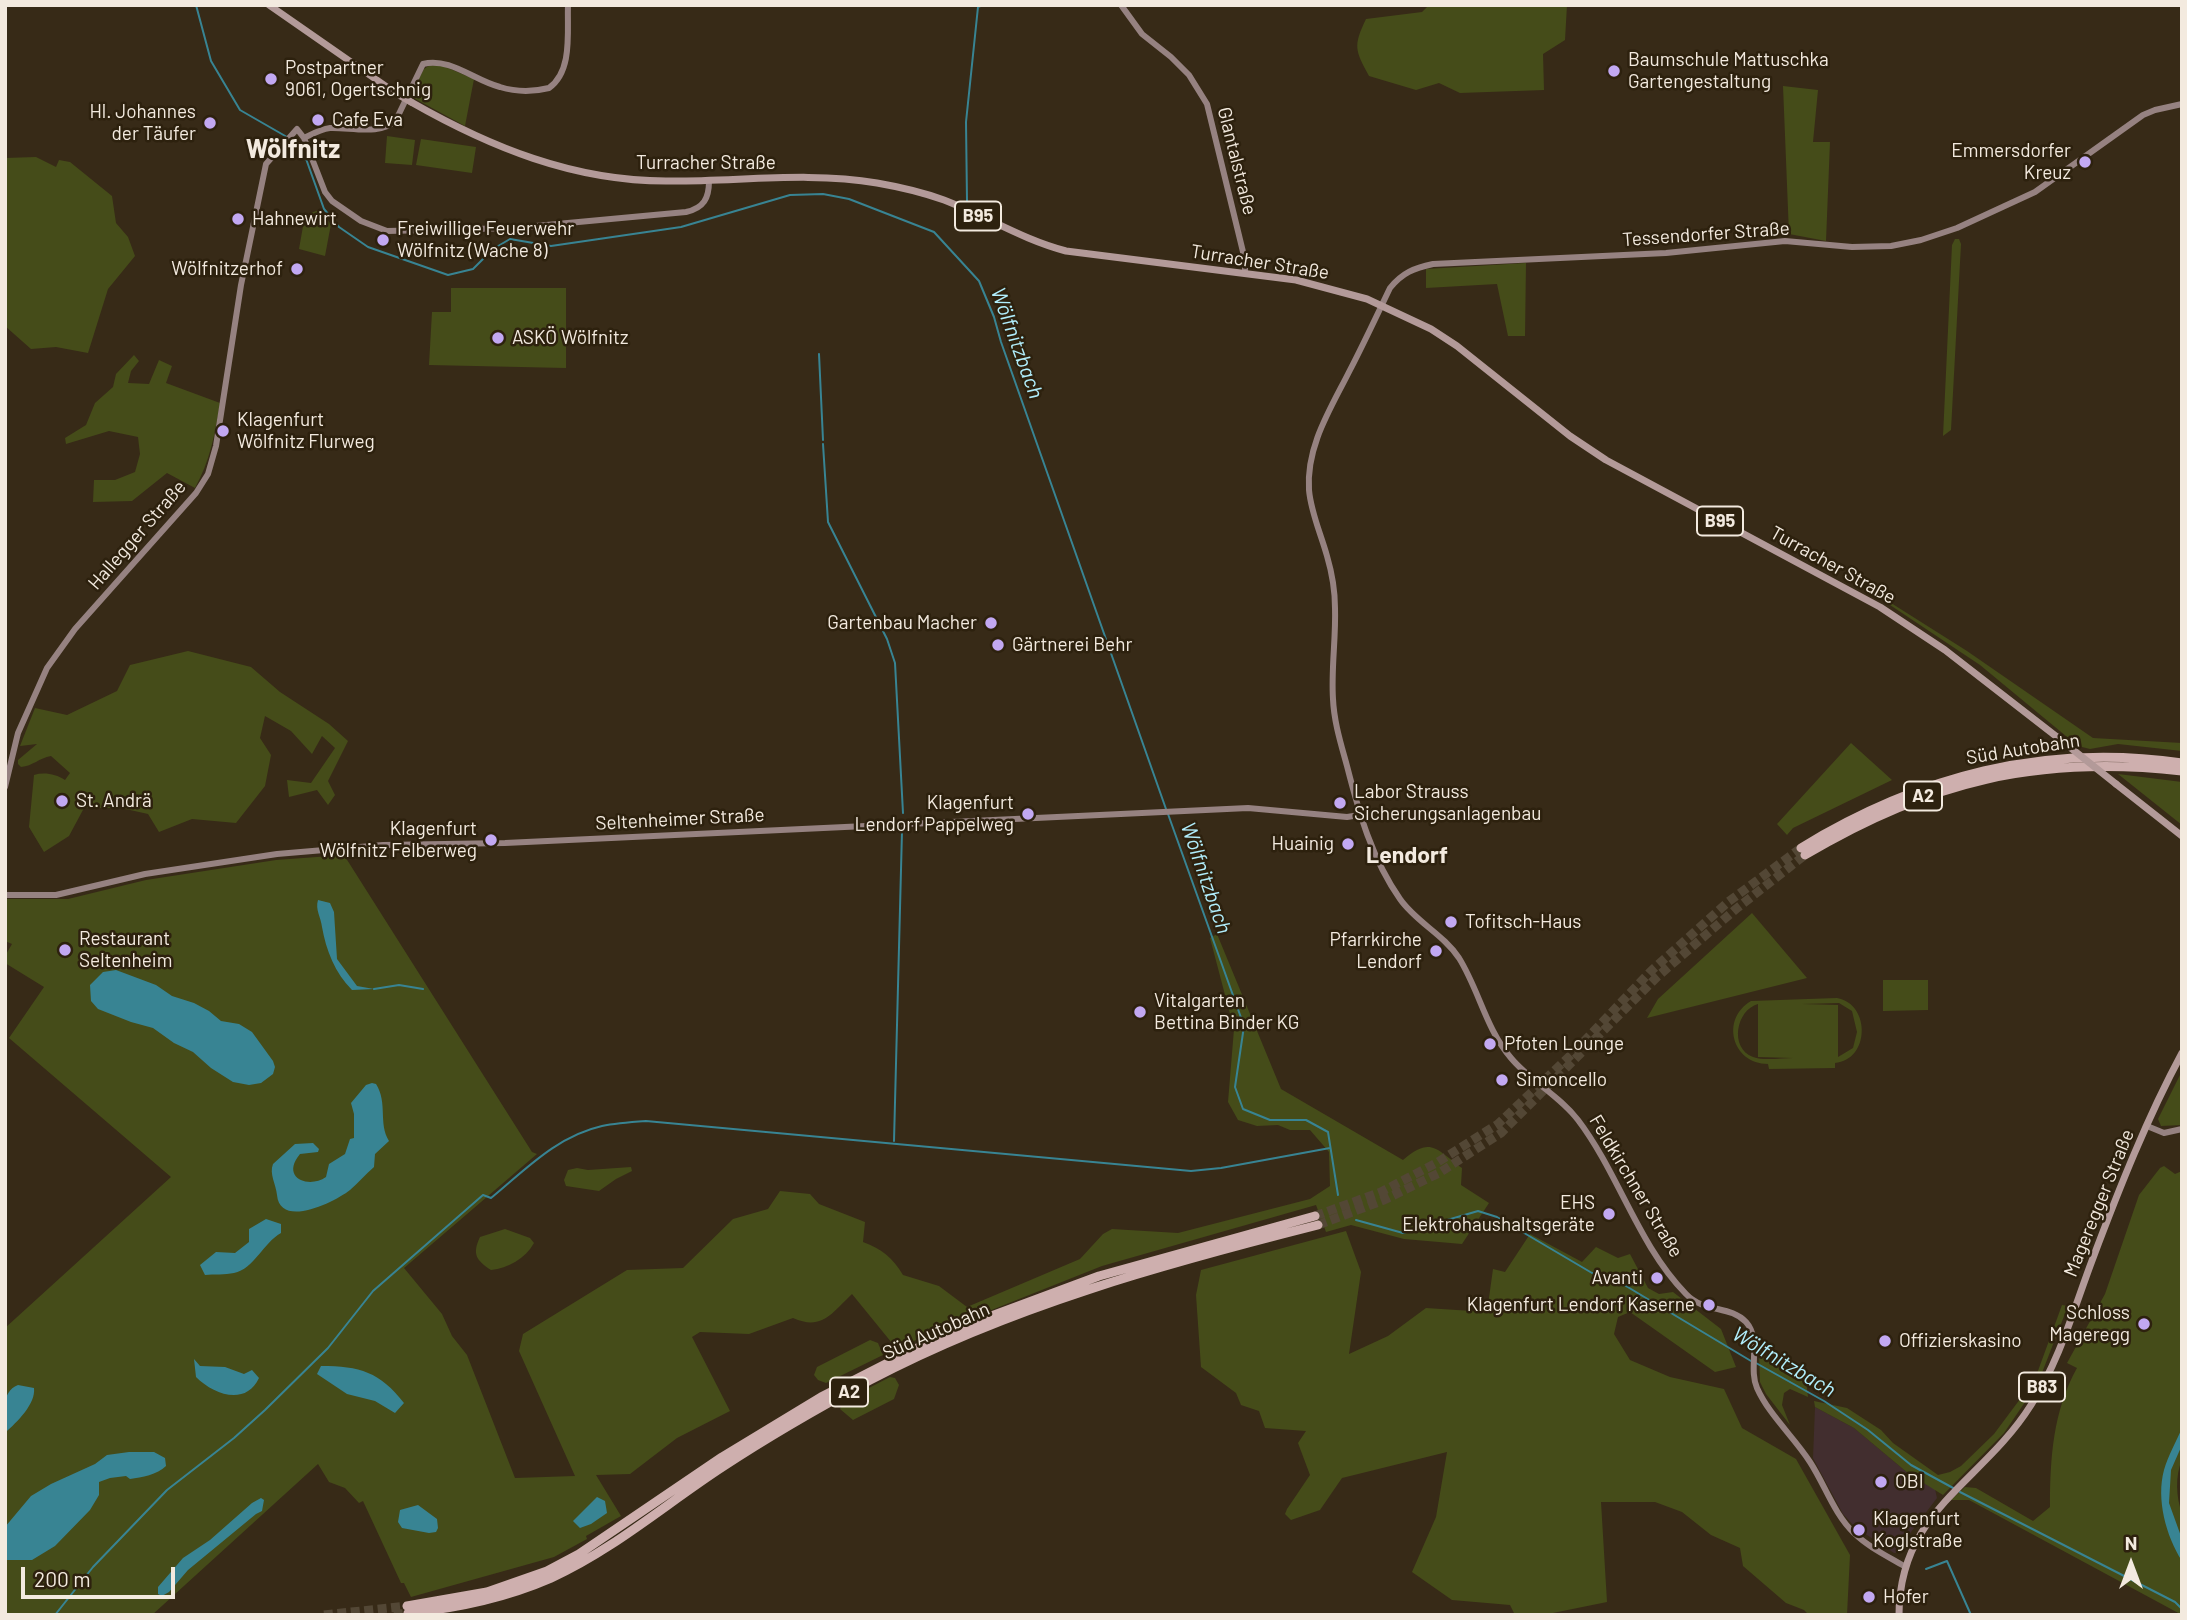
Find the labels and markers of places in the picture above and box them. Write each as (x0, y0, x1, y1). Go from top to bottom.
place label: Baumschule Mattuschka Gartengestaltung (1628, 49, 1829, 93)
place label: Postpartner 9061, Ogertschnig (285, 57, 431, 101)
marker: Baumschule Mattuschka Gartengestaltung (1606, 63, 1622, 79)
marker: Postpartner 9061, Ogertschnig (263, 71, 279, 87)
place label: Hl. Johannes der Täufer (89, 101, 196, 145)
place label: Cafe Eva (332, 109, 403, 131)
marker: Cafe Eva (310, 112, 326, 128)
marker: Hl. Johannes der Täufer (202, 115, 218, 131)
place label: Emmersdorfer Kreuz (1951, 140, 2071, 184)
marker: Emmersdorfer Kreuz (2077, 154, 2093, 170)
place label: Hahnewirt (252, 208, 337, 230)
marker: Hahnewirt (230, 211, 246, 227)
place label: Freiwillige Feuerwehr Wölfnitz (Wache 8) (397, 218, 574, 262)
marker: Freiwillige Feuerwehr Wölfnitz (Wache 8) (375, 232, 391, 248)
place label: Wölfnitzerhof (171, 258, 283, 280)
marker: Wölfnitzerhof (289, 261, 305, 277)
place label: ASKÖ Wölfnitz (512, 327, 628, 349)
marker: ASKÖ Wölfnitz (490, 330, 506, 346)
place label: Klagenfurt Wölfnitz Flurweg (237, 409, 375, 453)
marker: Klagenfurt Wölfnitz Flurweg (215, 423, 231, 439)
place label: Gartenbau Macher (827, 612, 977, 634)
marker: Gartenbau Macher (983, 615, 999, 631)
place label: Gärtnerei Behr (1012, 634, 1132, 656)
marker: Gärtnerei Behr (990, 637, 1006, 653)
place label: Labor Strauss Sicherungsanlagenbau (1354, 781, 1541, 825)
place label: St. Andrä (76, 790, 152, 812)
place label: Klagenfurt Lendorf Pappelweg (855, 792, 1014, 836)
marker: St. Andrä (54, 793, 70, 809)
marker: Labor Strauss Sicherungsanlagenbau (1332, 795, 1348, 811)
marker: Klagenfurt Lendorf Pappelweg (1020, 806, 1036, 822)
place label: Klagenfurt Wölfnitz Felberweg (320, 818, 477, 862)
marker: Klagenfurt Wölfnitz Felberweg (483, 832, 499, 848)
place label: Huainig (1272, 833, 1334, 855)
marker: Huainig (1340, 836, 1356, 852)
place label: Tofitsch-Haus (1465, 911, 1581, 933)
marker: Tofitsch-Haus (1443, 914, 1459, 930)
place label: Restaurant Seltenheim (79, 928, 172, 972)
place label: Pfarrkirche Lendorf (1329, 929, 1422, 973)
marker: Restaurant Seltenheim (57, 942, 73, 958)
marker: Pfarrkirche Lendorf (1428, 943, 1444, 959)
place label: Vitalgarten Bettina Binder KG (1154, 990, 1299, 1034)
marker: Vitalgarten Bettina Binder KG (1132, 1004, 1148, 1020)
place label: Pfoten Lounge (1504, 1033, 1624, 1055)
marker: Pfoten Lounge (1482, 1036, 1498, 1052)
place label: Simoncello (1516, 1069, 1607, 1091)
marker: Simoncello (1494, 1072, 1510, 1088)
place label: EHS Elektrohaushaltsgeräte (1402, 1192, 1595, 1236)
marker: EHS Elektrohaushaltsgeräte (1601, 1206, 1617, 1222)
place label: Avanti (1591, 1267, 1643, 1289)
marker: Avanti (1649, 1270, 1665, 1286)
place label: Klagenfurt Lendorf Kaserne (1467, 1294, 1695, 1316)
marker: Klagenfurt Lendorf Kaserne (1701, 1297, 1717, 1313)
place label: Schloss Mageregg (2049, 1302, 2130, 1346)
marker: Schloss Mageregg (2136, 1316, 2152, 1332)
place label: Offizierskasino (1899, 1330, 2022, 1352)
marker: Offizierskasino (1877, 1333, 1893, 1349)
place label: OBI (1895, 1471, 1924, 1493)
marker: OBI (1873, 1474, 1889, 1490)
place label: Klagenfurt Koglstraße (1873, 1508, 1963, 1552)
marker: Klagenfurt Koglstraße (1851, 1522, 1867, 1538)
place label: Hofer (1883, 1586, 1929, 1608)
marker: Hofer (1861, 1589, 1877, 1605)

